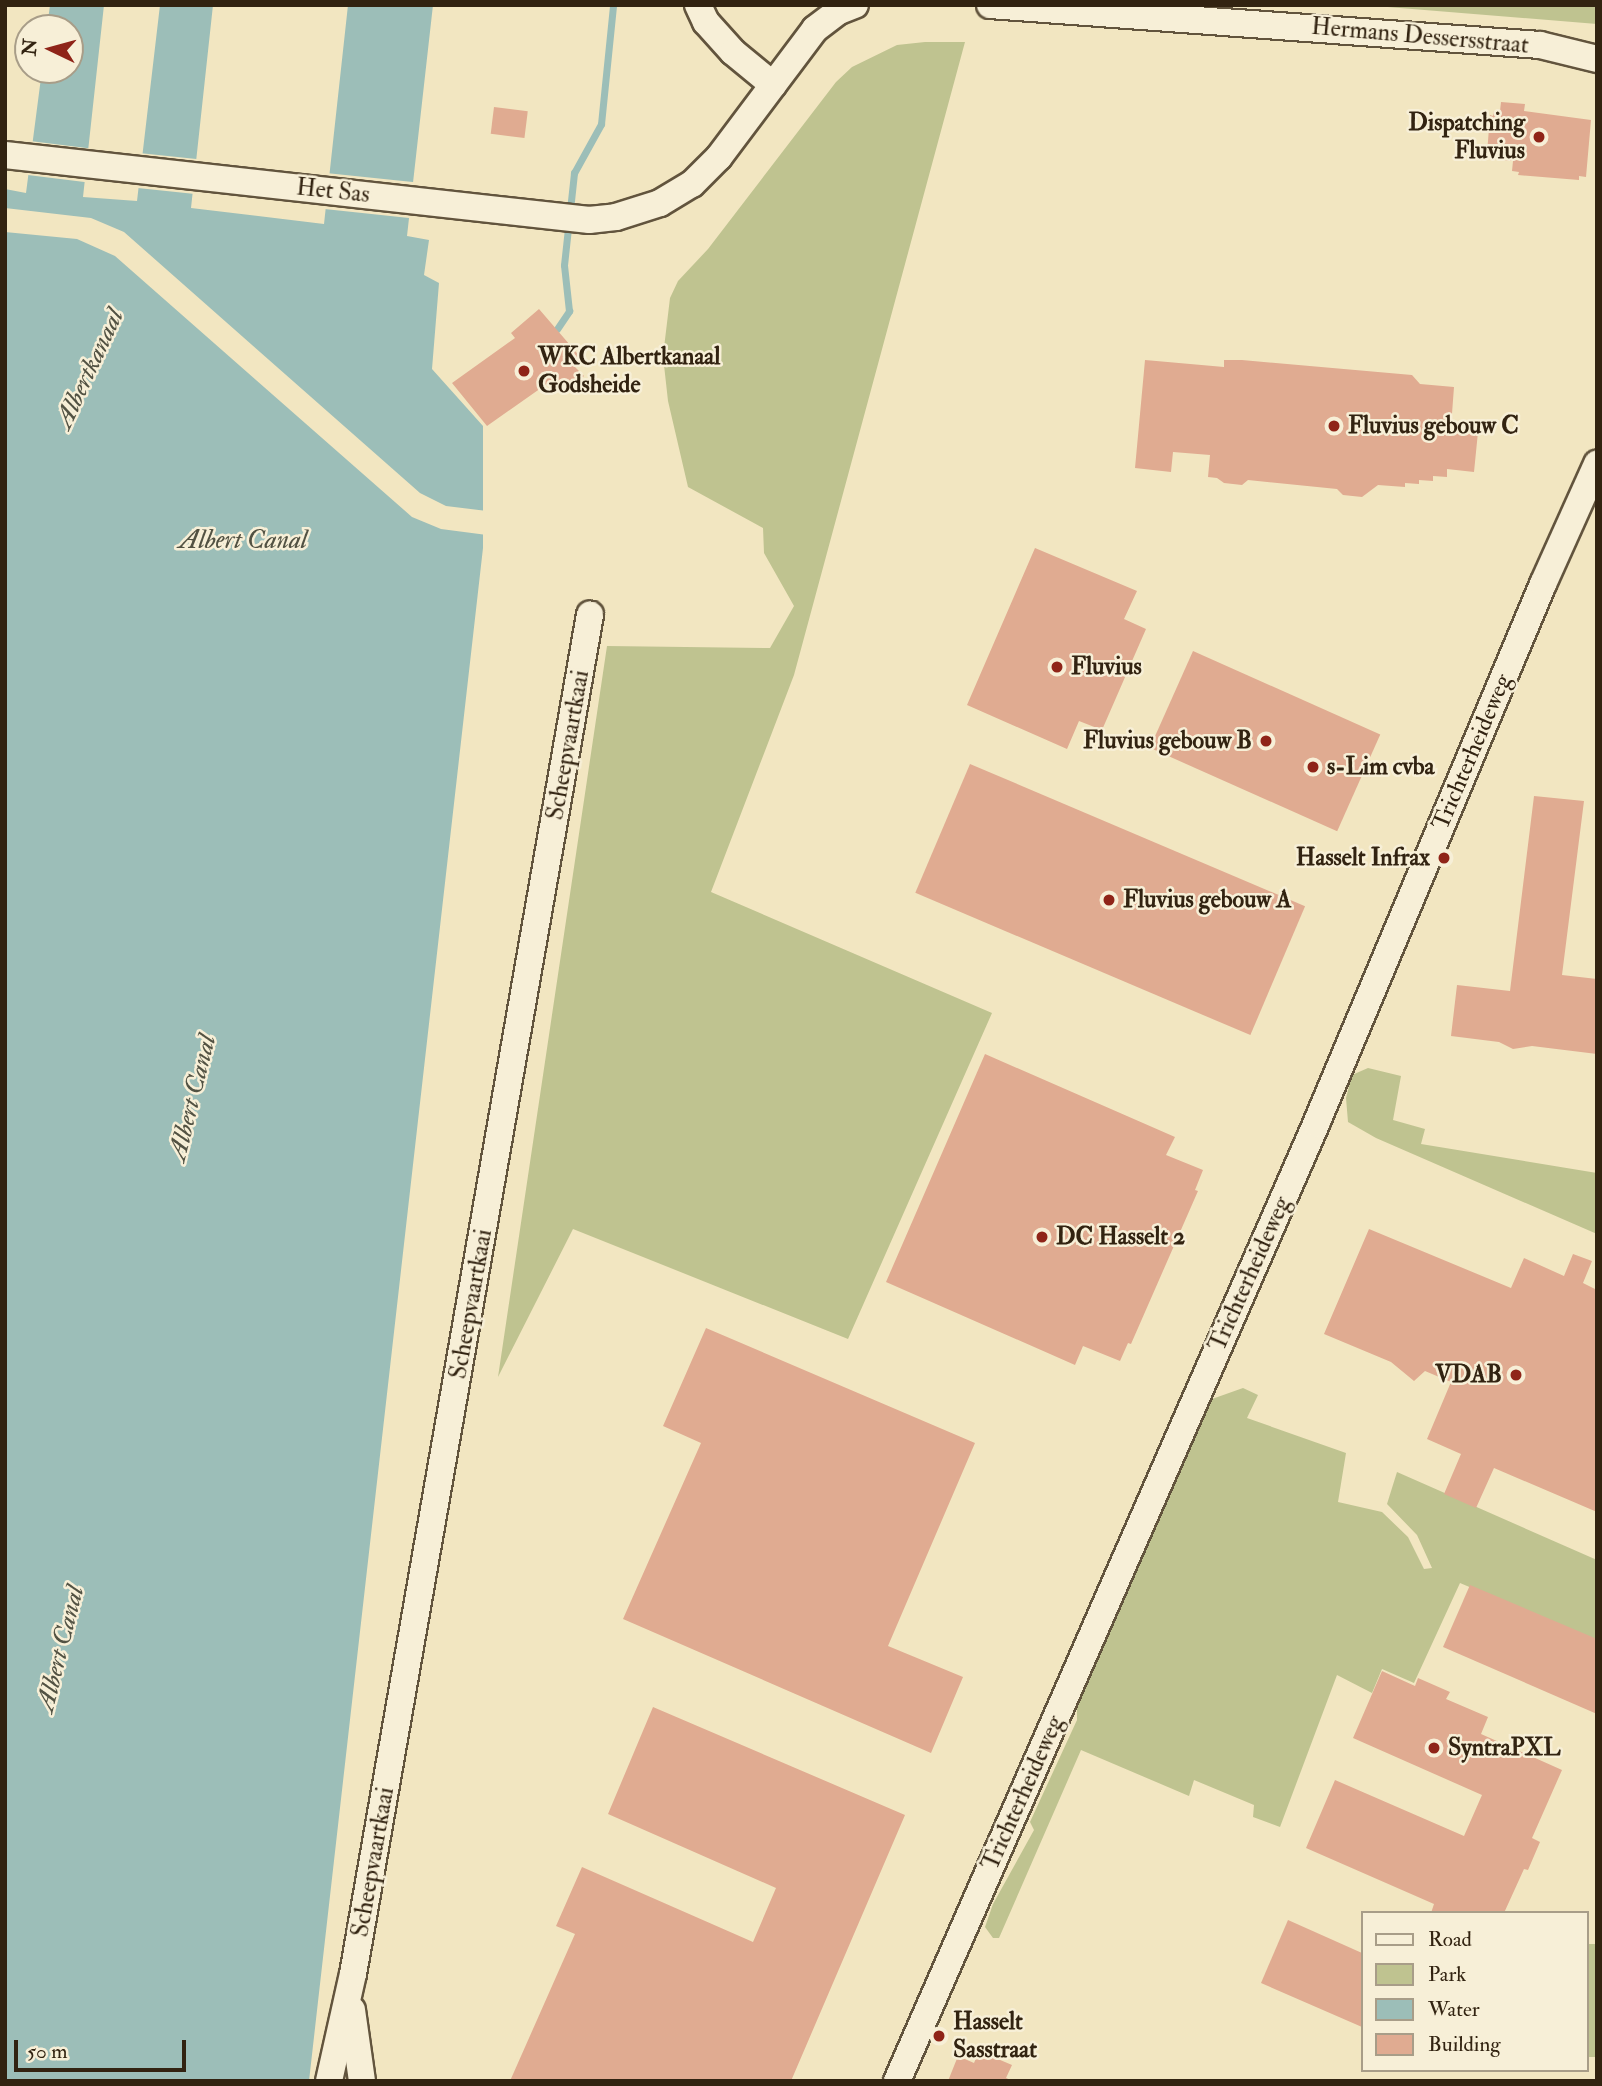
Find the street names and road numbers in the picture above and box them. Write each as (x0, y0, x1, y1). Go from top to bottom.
street label: Hermans Dessersstraat (1310, 12, 1530, 60)
street label: Het Sas (295, 173, 371, 209)
street label: Scheepvaartkaai (541, 668, 595, 822)
street label: Trichterheideweg (1426, 670, 1518, 834)
street label: Trichterheideweg (1203, 1192, 1297, 1356)
street label: Scheepvaartkaai (444, 1227, 498, 1381)
street label: Trichterheideweg (976, 1711, 1070, 1875)
street label: Scheepvaartkaai (346, 1785, 400, 1939)

